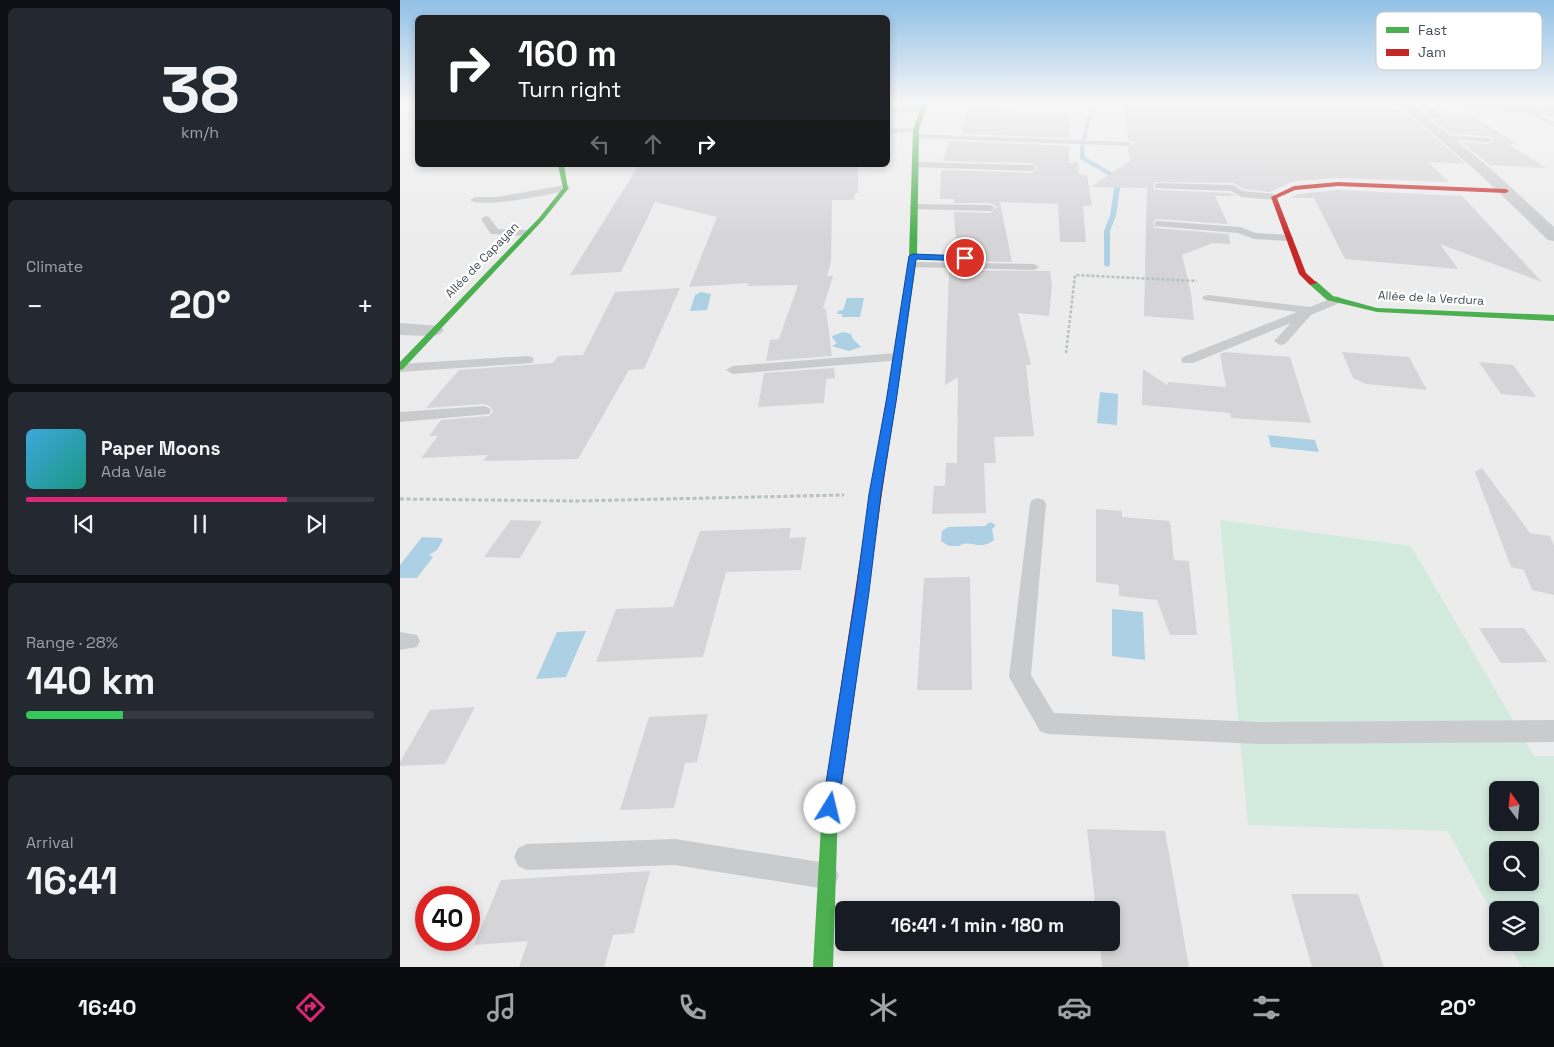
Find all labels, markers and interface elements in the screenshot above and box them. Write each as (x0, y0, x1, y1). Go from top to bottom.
legend (1376, 12, 1542, 70)
text: Fast (1418, 21, 1447, 39)
text: 160 m (518, 32, 617, 76)
icon: right (435, 35, 500, 100)
text: Jam (1418, 43, 1446, 61)
text: 38 (161, 48, 239, 131)
text: Turn right (518, 75, 621, 103)
text: km/h (181, 122, 219, 143)
icon: left (586, 130, 614, 158)
icon: ahead (639, 130, 667, 158)
icon: right (692, 130, 720, 158)
street label: Allée de Capayan (442, 219, 522, 301)
pin (944, 237, 986, 279)
icon: arrive (951, 244, 979, 272)
text: Climate (26, 256, 83, 277)
text: 20° (169, 281, 231, 329)
street label: Allée de la Verdura (1378, 287, 1484, 309)
text: − (26, 288, 43, 324)
text: + (357, 288, 374, 324)
text: Paper Moons (101, 436, 220, 461)
text: Ada Vale (101, 461, 166, 482)
icon: previous (70, 510, 98, 538)
icon: pause (186, 510, 214, 538)
icon: next (302, 510, 330, 538)
text: Range · 28% (26, 632, 118, 653)
text: 140 km (26, 657, 156, 705)
position arrow (803, 781, 855, 833)
north arrow (1489, 781, 1539, 831)
map controls (1489, 781, 1539, 951)
text: Arrival (26, 832, 74, 853)
button: search (1489, 841, 1539, 891)
text: 16:41 (26, 857, 118, 905)
speed limit sign: 40 (415, 886, 480, 951)
button: layers (1489, 901, 1539, 951)
text: 16:41 · 1 min · 180 m (891, 913, 1064, 938)
icon: directions (293, 990, 328, 1025)
icon: music (484, 990, 519, 1025)
icon: phone (675, 990, 710, 1025)
icon: climate (866, 990, 901, 1025)
icon: car (1057, 990, 1092, 1025)
icon: filters (1249, 990, 1284, 1025)
text: 16:40 (78, 993, 136, 1021)
text: 20° (1440, 993, 1476, 1021)

